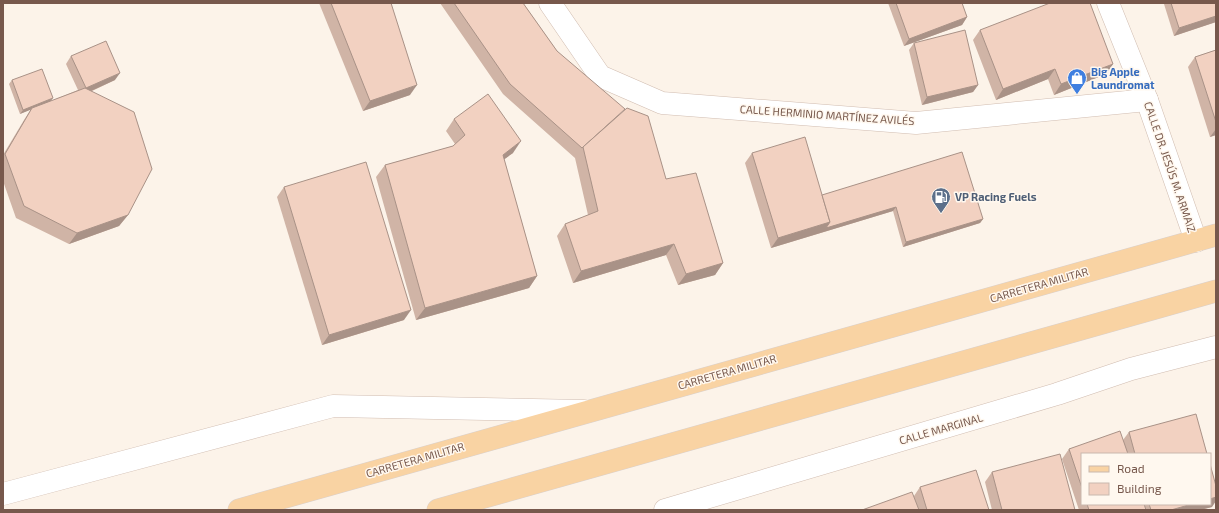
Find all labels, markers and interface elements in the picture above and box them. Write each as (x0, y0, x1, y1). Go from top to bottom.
place label: Big Apple Laundromat (1091, 65, 1155, 91)
shop icon: Big Apple Laundromat (1066, 67, 1088, 95)
street label: CALLE DR. JESÚS M. ARMAIZ (1142, 100, 1199, 234)
street label: CALLE HERMINIO MARTÍNEZ AVILÉS (739, 102, 915, 127)
fuel station icon: VP Racing Fuels (930, 186, 952, 214)
place label: VP Racing Fuels (955, 190, 1037, 203)
street label: CARRETERA MILITAR (988, 264, 1090, 305)
street label: CARRETERA MILITAR (676, 351, 778, 392)
street label: CALLE MARGINAL (898, 410, 984, 447)
street label: CARRETERA MILITAR (364, 439, 466, 480)
legend (1081, 453, 1211, 505)
text: Road (1117, 461, 1145, 475)
text: Building (1117, 481, 1162, 495)

